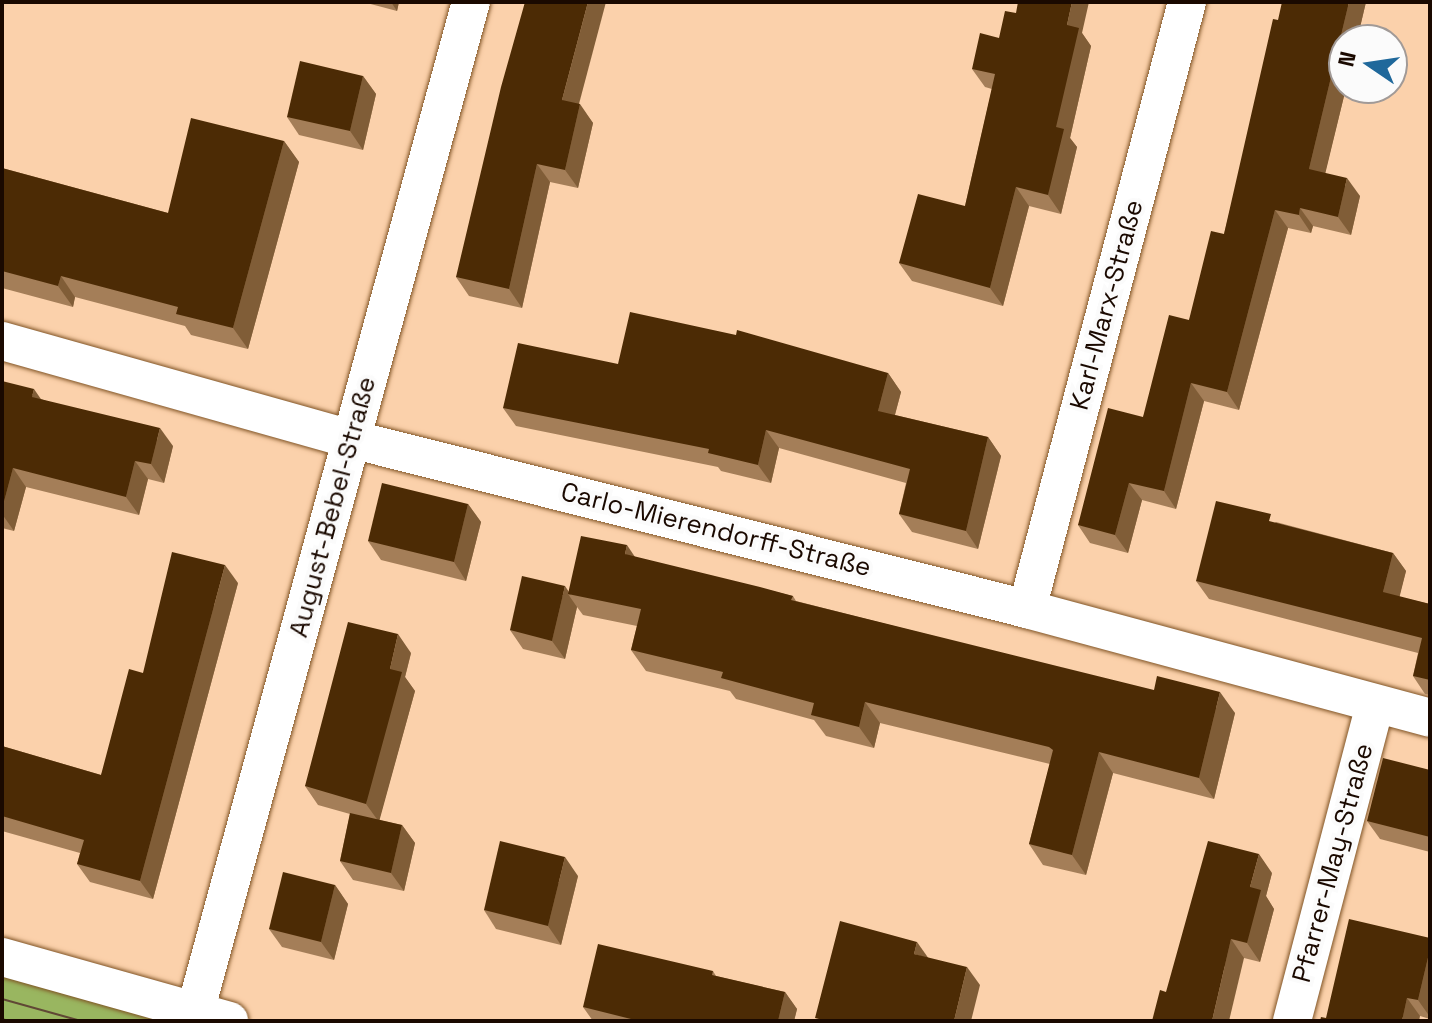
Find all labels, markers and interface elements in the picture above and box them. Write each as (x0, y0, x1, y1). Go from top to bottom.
north arrow (1328, 24, 1408, 104)
text: N (1331, 49, 1362, 69)
street label: Karl-Marx-Straße (1064, 197, 1150, 413)
street label: August-Bebel-Straße (283, 373, 383, 641)
street label: Carlo-Mierendorff-Straße (558, 476, 874, 584)
street label: Pfarrer-May-Straße (1286, 740, 1380, 986)

